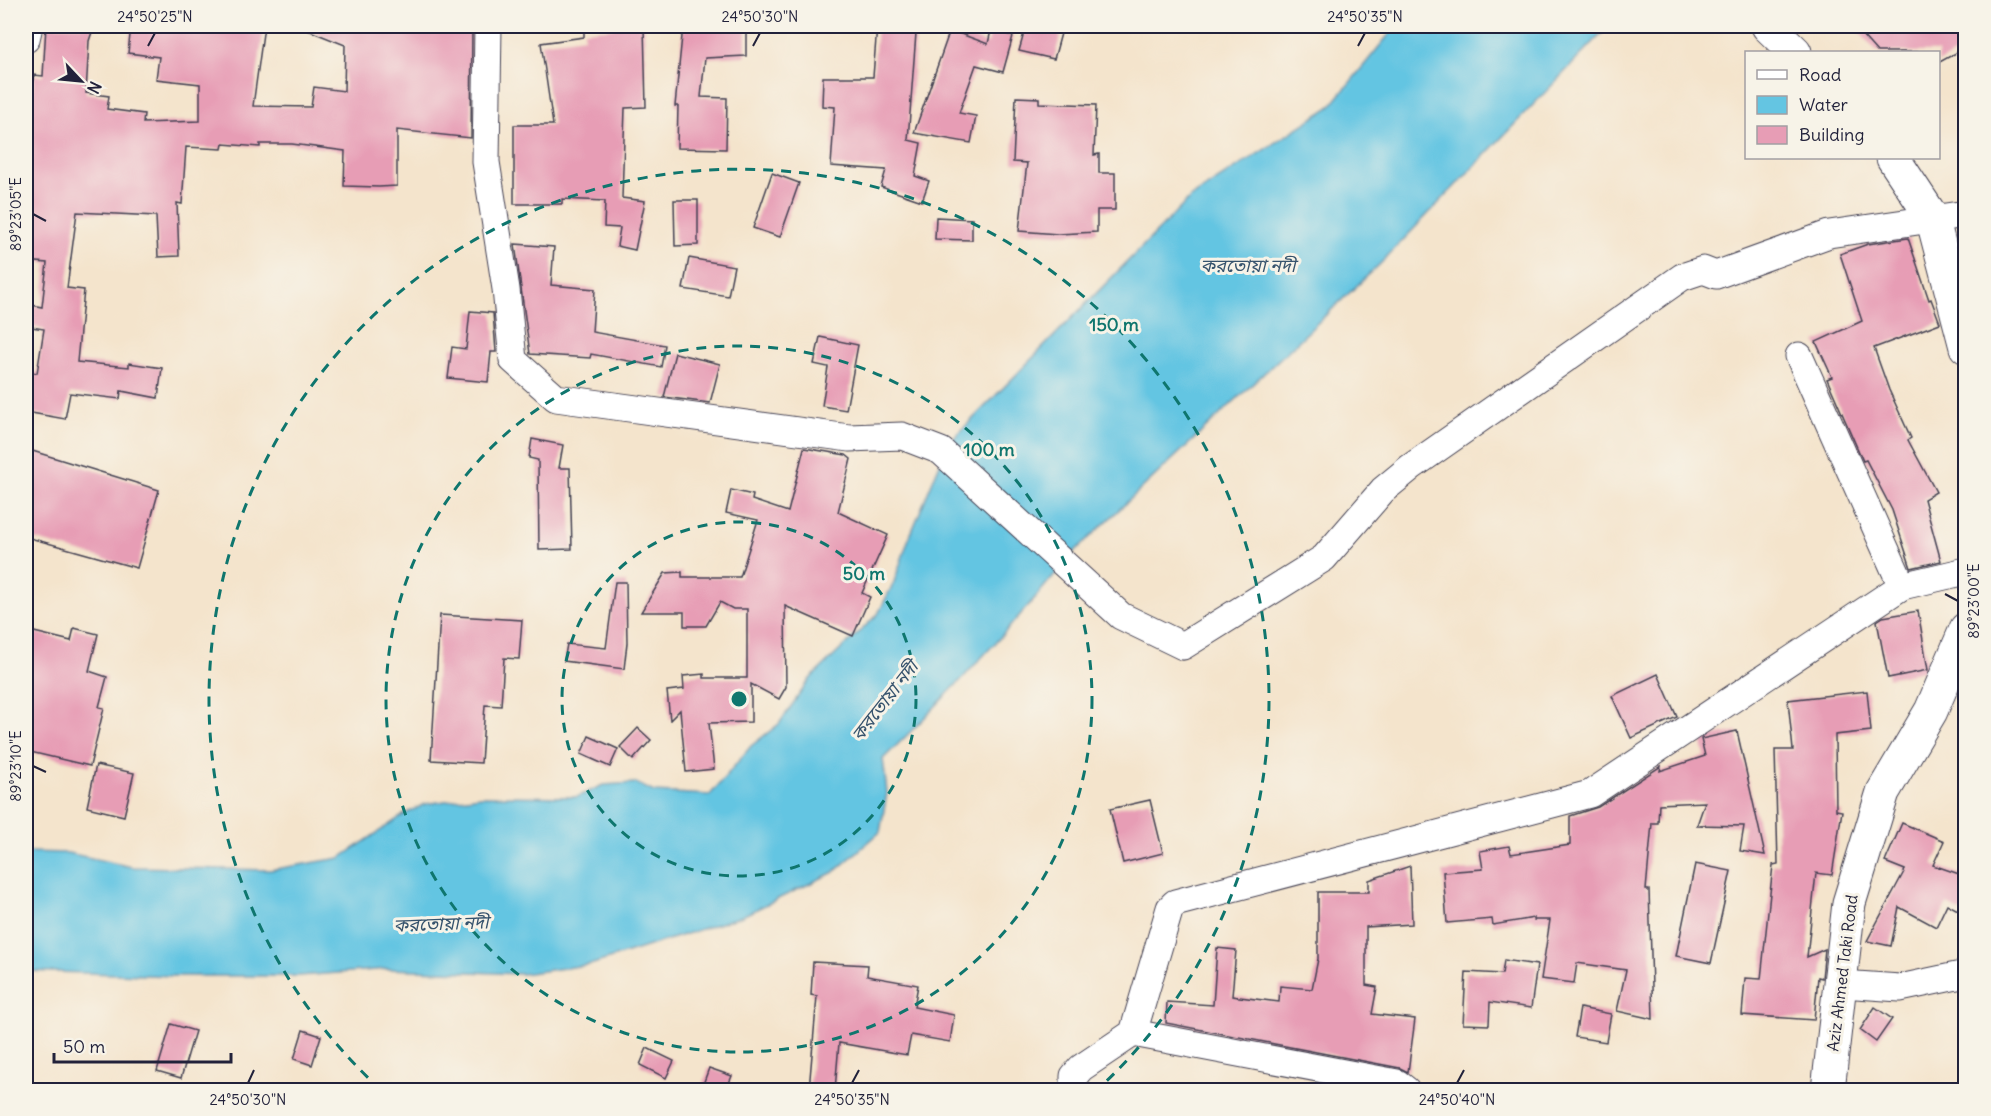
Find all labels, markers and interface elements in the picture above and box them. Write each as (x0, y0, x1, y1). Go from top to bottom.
text: 24°50'25"N (117, 7, 193, 26)
text: 24°50'30"N (722, 7, 798, 26)
text: 24°50'35"N (1327, 7, 1403, 26)
north arrow (51, 51, 111, 111)
legend (1745, 51, 1940, 159)
text: Road (1799, 63, 1842, 86)
text: N (83, 78, 106, 97)
text: Water (1799, 93, 1849, 116)
text: Building (1799, 123, 1864, 146)
text: 89°23'05"E (6, 177, 25, 251)
water label: করতোয়া নদী (1200, 254, 1299, 277)
text: 150 m (1089, 313, 1139, 336)
text: 100 m (964, 438, 1015, 461)
text: 50 m (843, 562, 885, 585)
text: 89°23'00"E (1964, 563, 1983, 639)
water label: করতোয়া নদী (846, 654, 925, 745)
centre of rings (729, 689, 749, 709)
text: 89°23'10"E (6, 730, 25, 802)
street label: Aziz Ahmed Taki Road (1822, 893, 1862, 1053)
water label: করতোয়া নদী (393, 910, 492, 937)
scale bar (54, 1026, 231, 1064)
text: 50 m (63, 1035, 105, 1058)
text: 24°50'30"N (210, 1090, 286, 1109)
text: 24°50'35"N (814, 1090, 890, 1109)
text: 24°50'40"N (1419, 1090, 1495, 1109)

